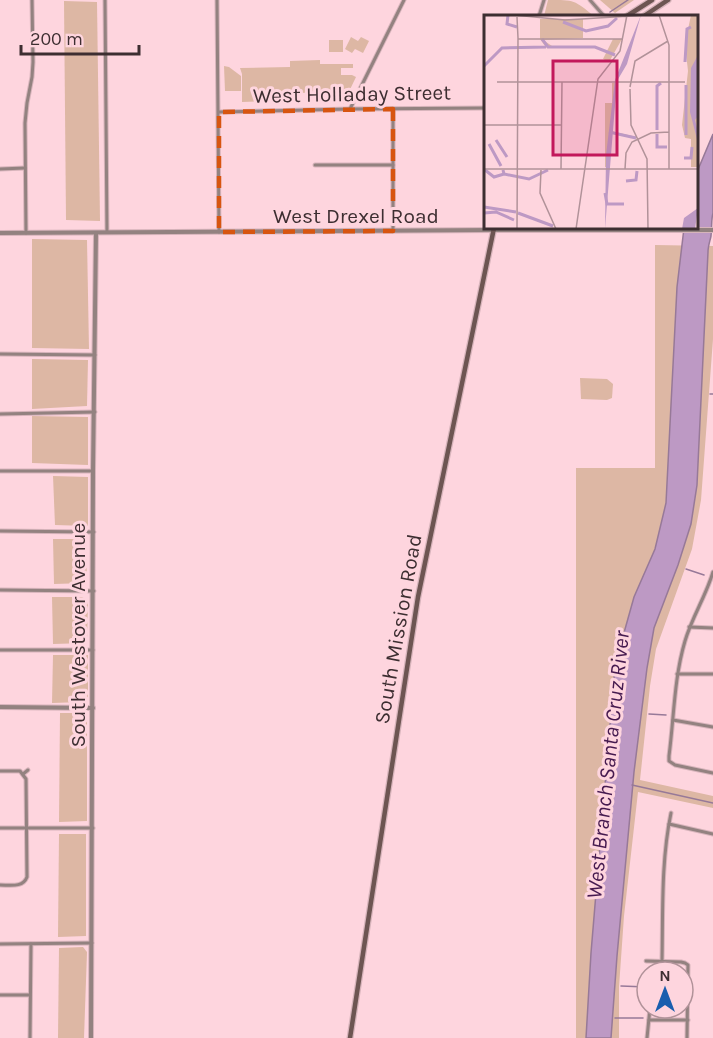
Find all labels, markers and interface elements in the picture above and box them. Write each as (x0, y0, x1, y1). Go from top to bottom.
inset map (484, 15, 698, 230)
scale bar (21, 18, 140, 56)
text: 200 m (30, 28, 83, 50)
street label: West Holladay Street (253, 80, 451, 108)
street label: West Drexel Road (273, 204, 439, 228)
street label: South Westover Avenue (66, 523, 90, 747)
street label: South Mission Road (369, 532, 427, 726)
water label: West Branch Santa Cruz River (581, 628, 635, 900)
north arrow (635, 960, 695, 1020)
text: N (659, 966, 671, 985)

